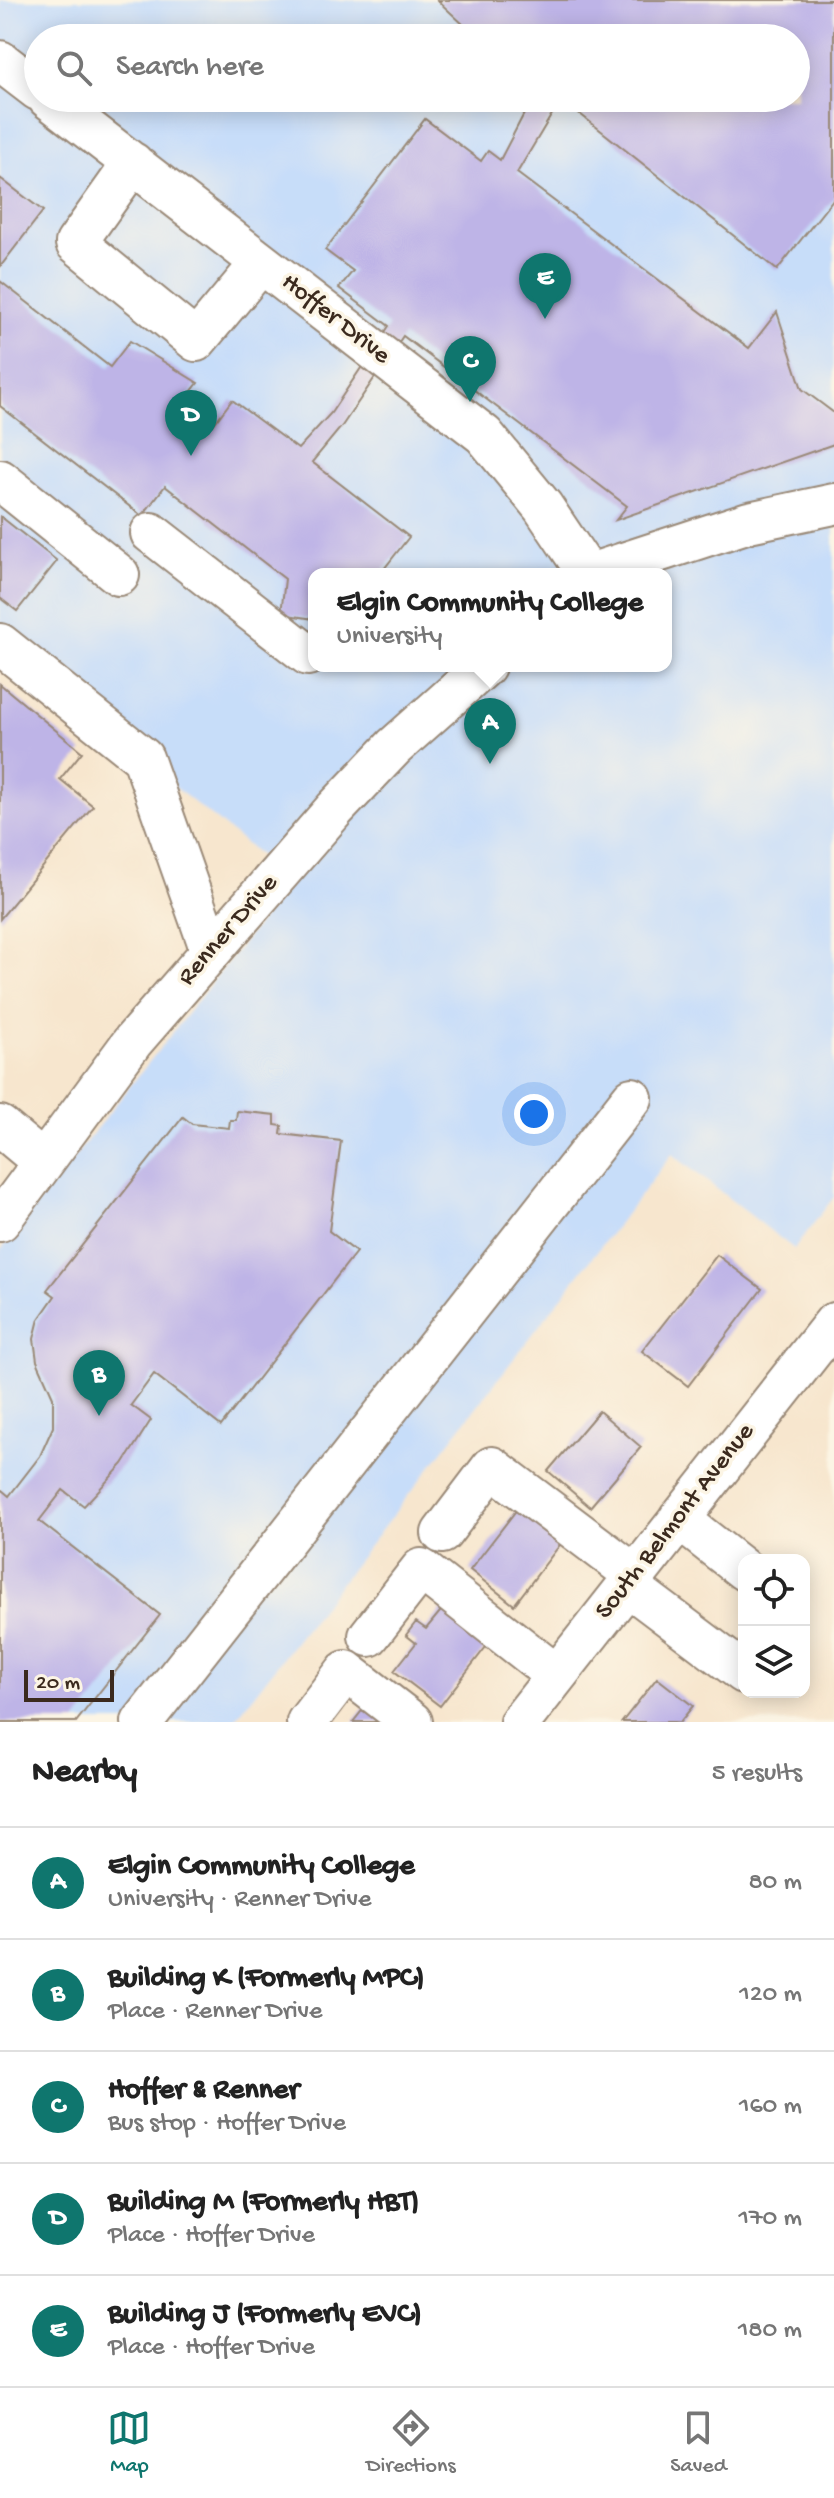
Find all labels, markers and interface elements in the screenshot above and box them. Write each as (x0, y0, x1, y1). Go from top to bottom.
search box (24, 24, 810, 112)
icon: search (52, 46, 96, 90)
text: Search here (116, 51, 264, 86)
pin: E (519, 253, 571, 319)
street label: Hoffer Drive (274, 268, 396, 372)
pin: C (444, 336, 496, 402)
pin: D (165, 390, 217, 456)
popup (308, 568, 672, 672)
text: Elgin Community College (337, 587, 643, 622)
text: University (337, 622, 442, 653)
pin: A (464, 698, 516, 764)
street label: Renner Drive (172, 869, 286, 993)
your location (514, 1094, 554, 1134)
pin: B (73, 1350, 125, 1416)
street label: South Belmont Avenue (590, 1417, 763, 1626)
map controls (738, 1554, 810, 1698)
button: locate (738, 1554, 810, 1626)
button: layers (738, 1626, 810, 1698)
scale bar (24, 1666, 114, 1702)
text: 20 m (36, 1671, 80, 1697)
text: Nearby (32, 1754, 137, 1794)
text: 5 results (712, 1759, 802, 1790)
text: Elgin Community College (108, 1850, 415, 1885)
text: A (50, 1868, 66, 1899)
text: 80 m (748, 1868, 802, 1899)
text: University · Renner Drive (108, 1885, 371, 1916)
text: Building K (Formerly MPC) (108, 1962, 425, 1997)
text: B (51, 1980, 65, 2011)
text: 120 m (739, 1980, 802, 2011)
text: Place · Renner Drive (108, 1997, 322, 2028)
text: Hoffer & Renner (108, 2074, 299, 2109)
text: C (51, 2092, 65, 2123)
text: 160 m (739, 2092, 802, 2123)
text: Bus stop · Hoffer Drive (108, 2109, 346, 2140)
text: Building M (Formerly HBT) (108, 2186, 419, 2221)
text: D (50, 2204, 66, 2235)
text: 170 m (739, 2204, 802, 2235)
text: Place · Hoffer Drive (108, 2221, 315, 2252)
text: Building J (Formerly EVC) (108, 2298, 422, 2333)
text: E (50, 2316, 66, 2347)
text: 180 m (738, 2316, 802, 2347)
text: Place · Hoffer Drive (108, 2333, 315, 2364)
tab: Map (107, 2406, 151, 2480)
tab: Directions (366, 2406, 456, 2480)
tab: Saved (670, 2406, 727, 2480)

